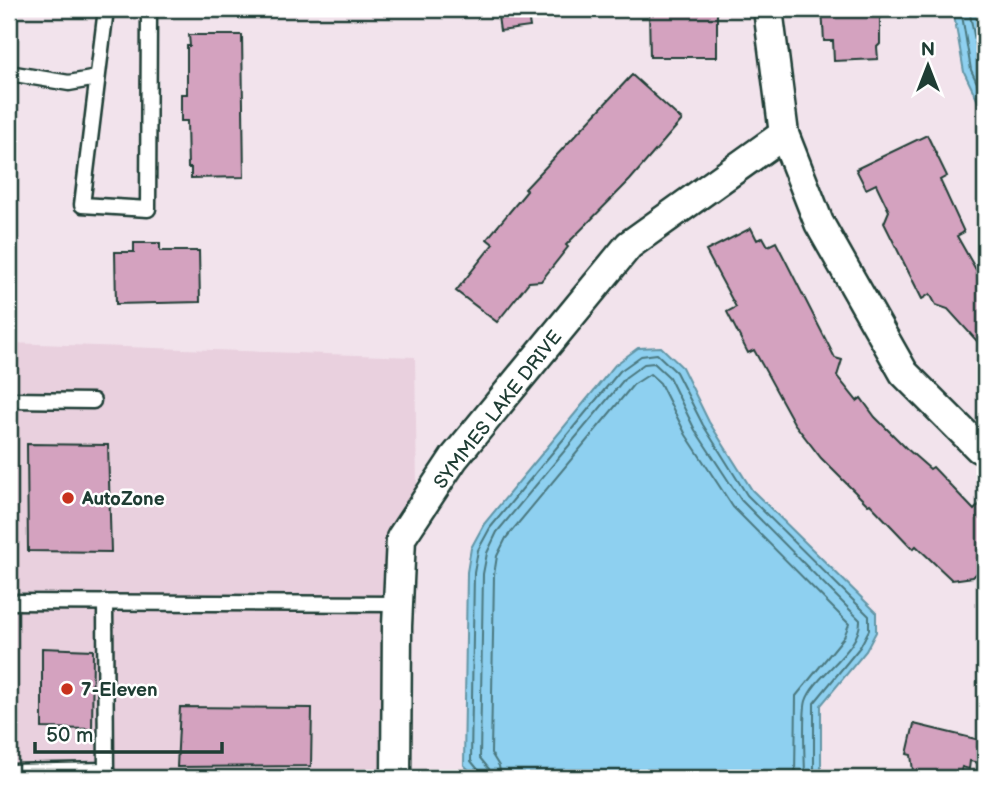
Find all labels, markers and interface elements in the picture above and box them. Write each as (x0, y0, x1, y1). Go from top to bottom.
north arrow (892, 32, 962, 102)
text: N (921, 39, 935, 62)
street label: SYMMES LAKE DRIVE (429, 326, 567, 494)
place label: AutoZone (81, 488, 165, 511)
marker: AutoZone (60, 490, 76, 506)
place label: 7-Eleven (81, 679, 158, 702)
marker: 7-Eleven (59, 681, 75, 697)
scale bar (35, 710, 222, 754)
text: 50 m (46, 723, 93, 748)

